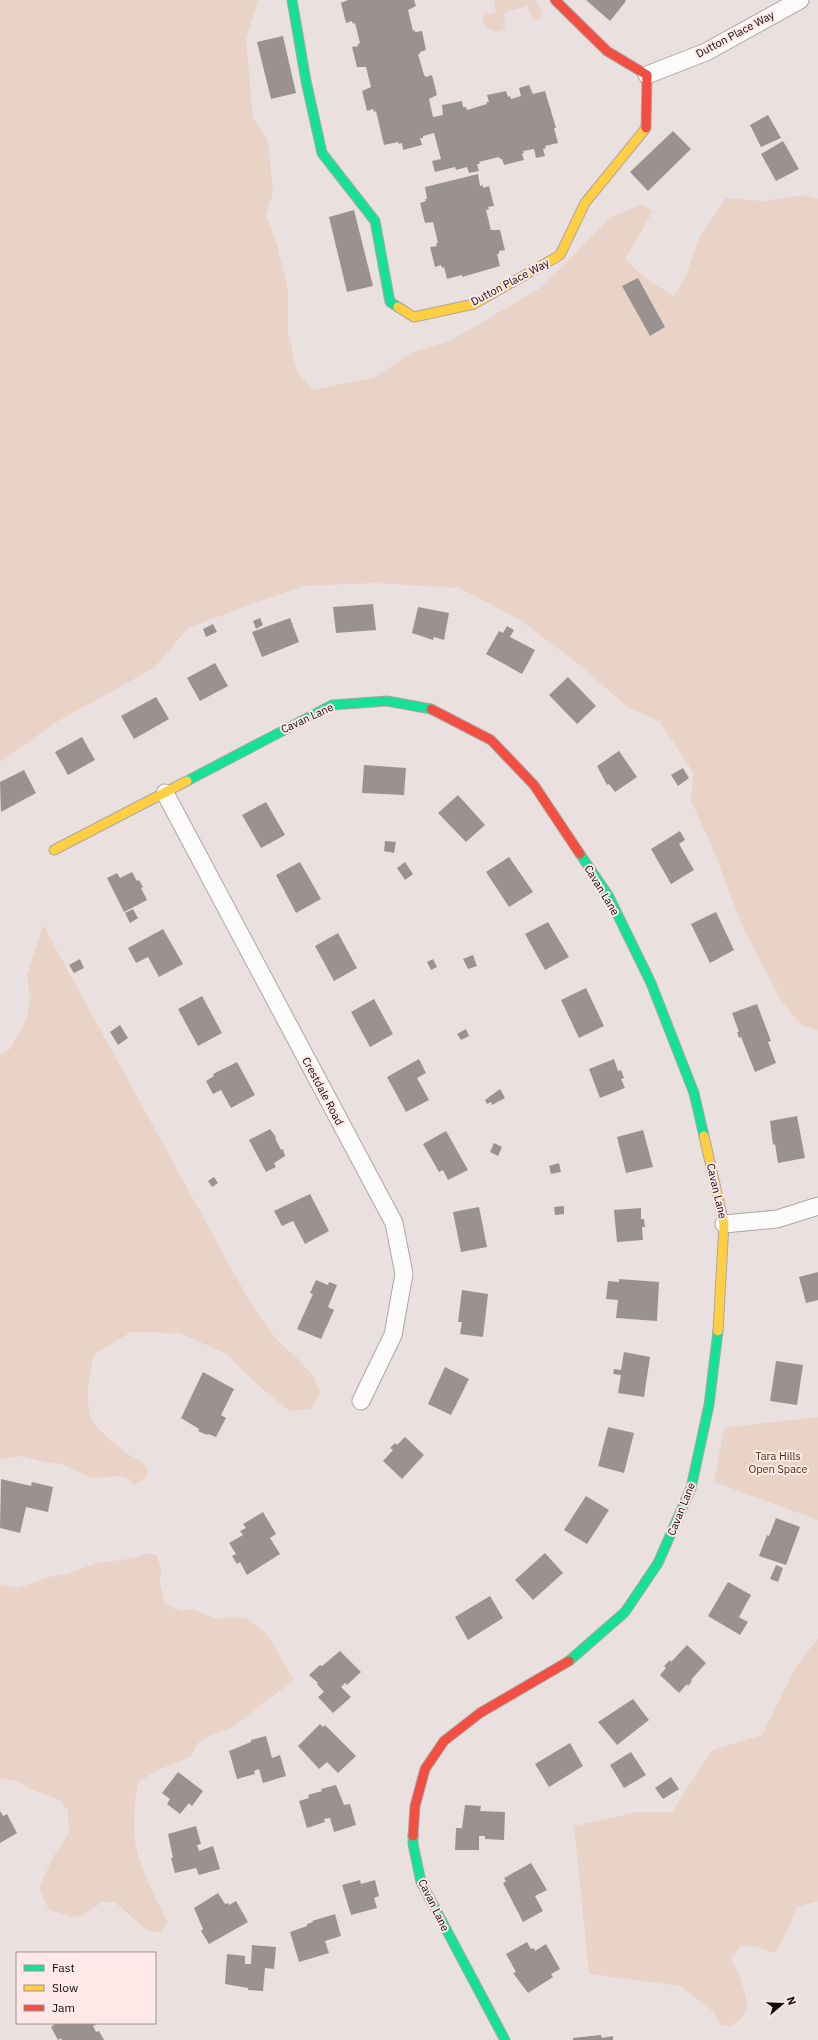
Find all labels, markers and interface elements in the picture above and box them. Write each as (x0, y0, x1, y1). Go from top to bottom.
street label: Dutton Place Way (693, 7, 777, 61)
street label: Dutton Place Way (468, 255, 552, 309)
street label: Cavan Lane (279, 700, 335, 736)
street label: Cavan Lane (581, 862, 623, 918)
street label: Crestdale Road (299, 1055, 347, 1127)
street label: Cavan Lane (704, 1162, 730, 1220)
park label: Tara Hills Open Space (748, 1449, 808, 1476)
street label: Cavan Lane (664, 1480, 698, 1538)
street label: Cavan Lane (415, 1877, 453, 1933)
legend (16, 1952, 156, 2024)
text: Fast (52, 1960, 75, 1975)
text: Slow (52, 1980, 78, 1995)
north arrow (762, 1984, 802, 2024)
text: N (784, 1995, 799, 2007)
text: Jam (52, 2000, 75, 2015)

